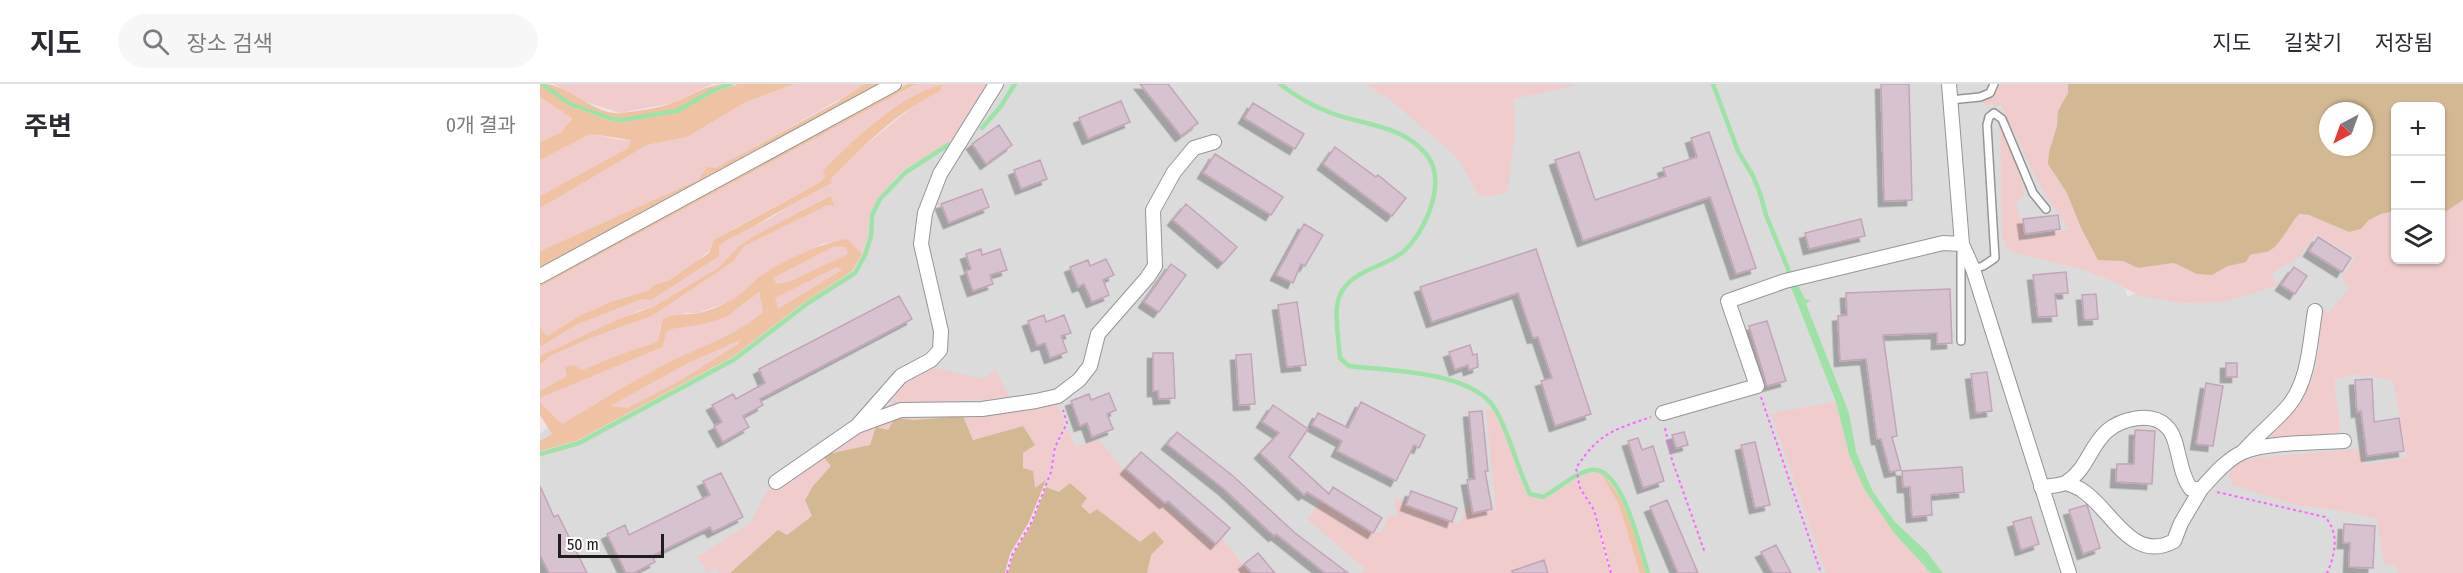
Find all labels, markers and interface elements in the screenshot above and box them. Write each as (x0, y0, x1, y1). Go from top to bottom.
search box (118, 14, 538, 68)
icon: search (139, 25, 172, 58)
text: 지도 (30, 27, 82, 60)
text: 장소 검색 (187, 30, 273, 57)
text: 지도 (2212, 30, 2251, 56)
text: 길찾기 (2284, 30, 2342, 56)
text: 저장됨 (2375, 30, 2433, 56)
north arrow (2319, 102, 2373, 156)
map controls (2391, 102, 2445, 264)
button: + (2391, 102, 2445, 156)
text: 주변 (24, 111, 72, 142)
text: 0개 결과 (446, 113, 516, 137)
button: − (2391, 156, 2445, 210)
button: layers (2391, 210, 2445, 264)
scale bar (558, 531, 664, 558)
text: 50 m (567, 535, 599, 554)

